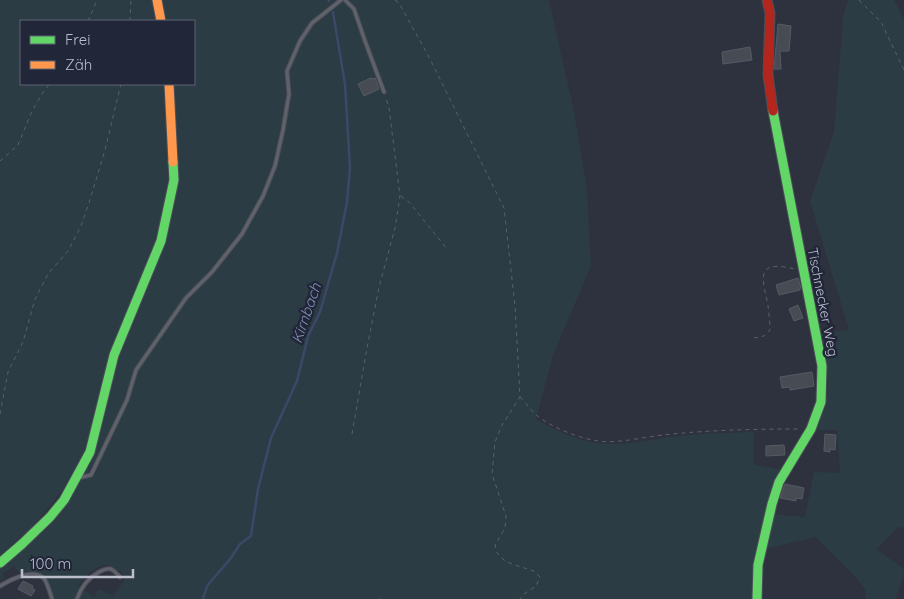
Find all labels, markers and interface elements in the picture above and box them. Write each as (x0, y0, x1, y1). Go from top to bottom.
legend (20, 20, 195, 85)
text: Frei (65, 30, 91, 49)
text: Zäh (65, 55, 92, 74)
street label: Tischnecker Weg (804, 246, 842, 358)
water label: Kirnbach (287, 280, 325, 346)
scale bar (22, 546, 134, 578)
text: 100 m (30, 554, 71, 573)

